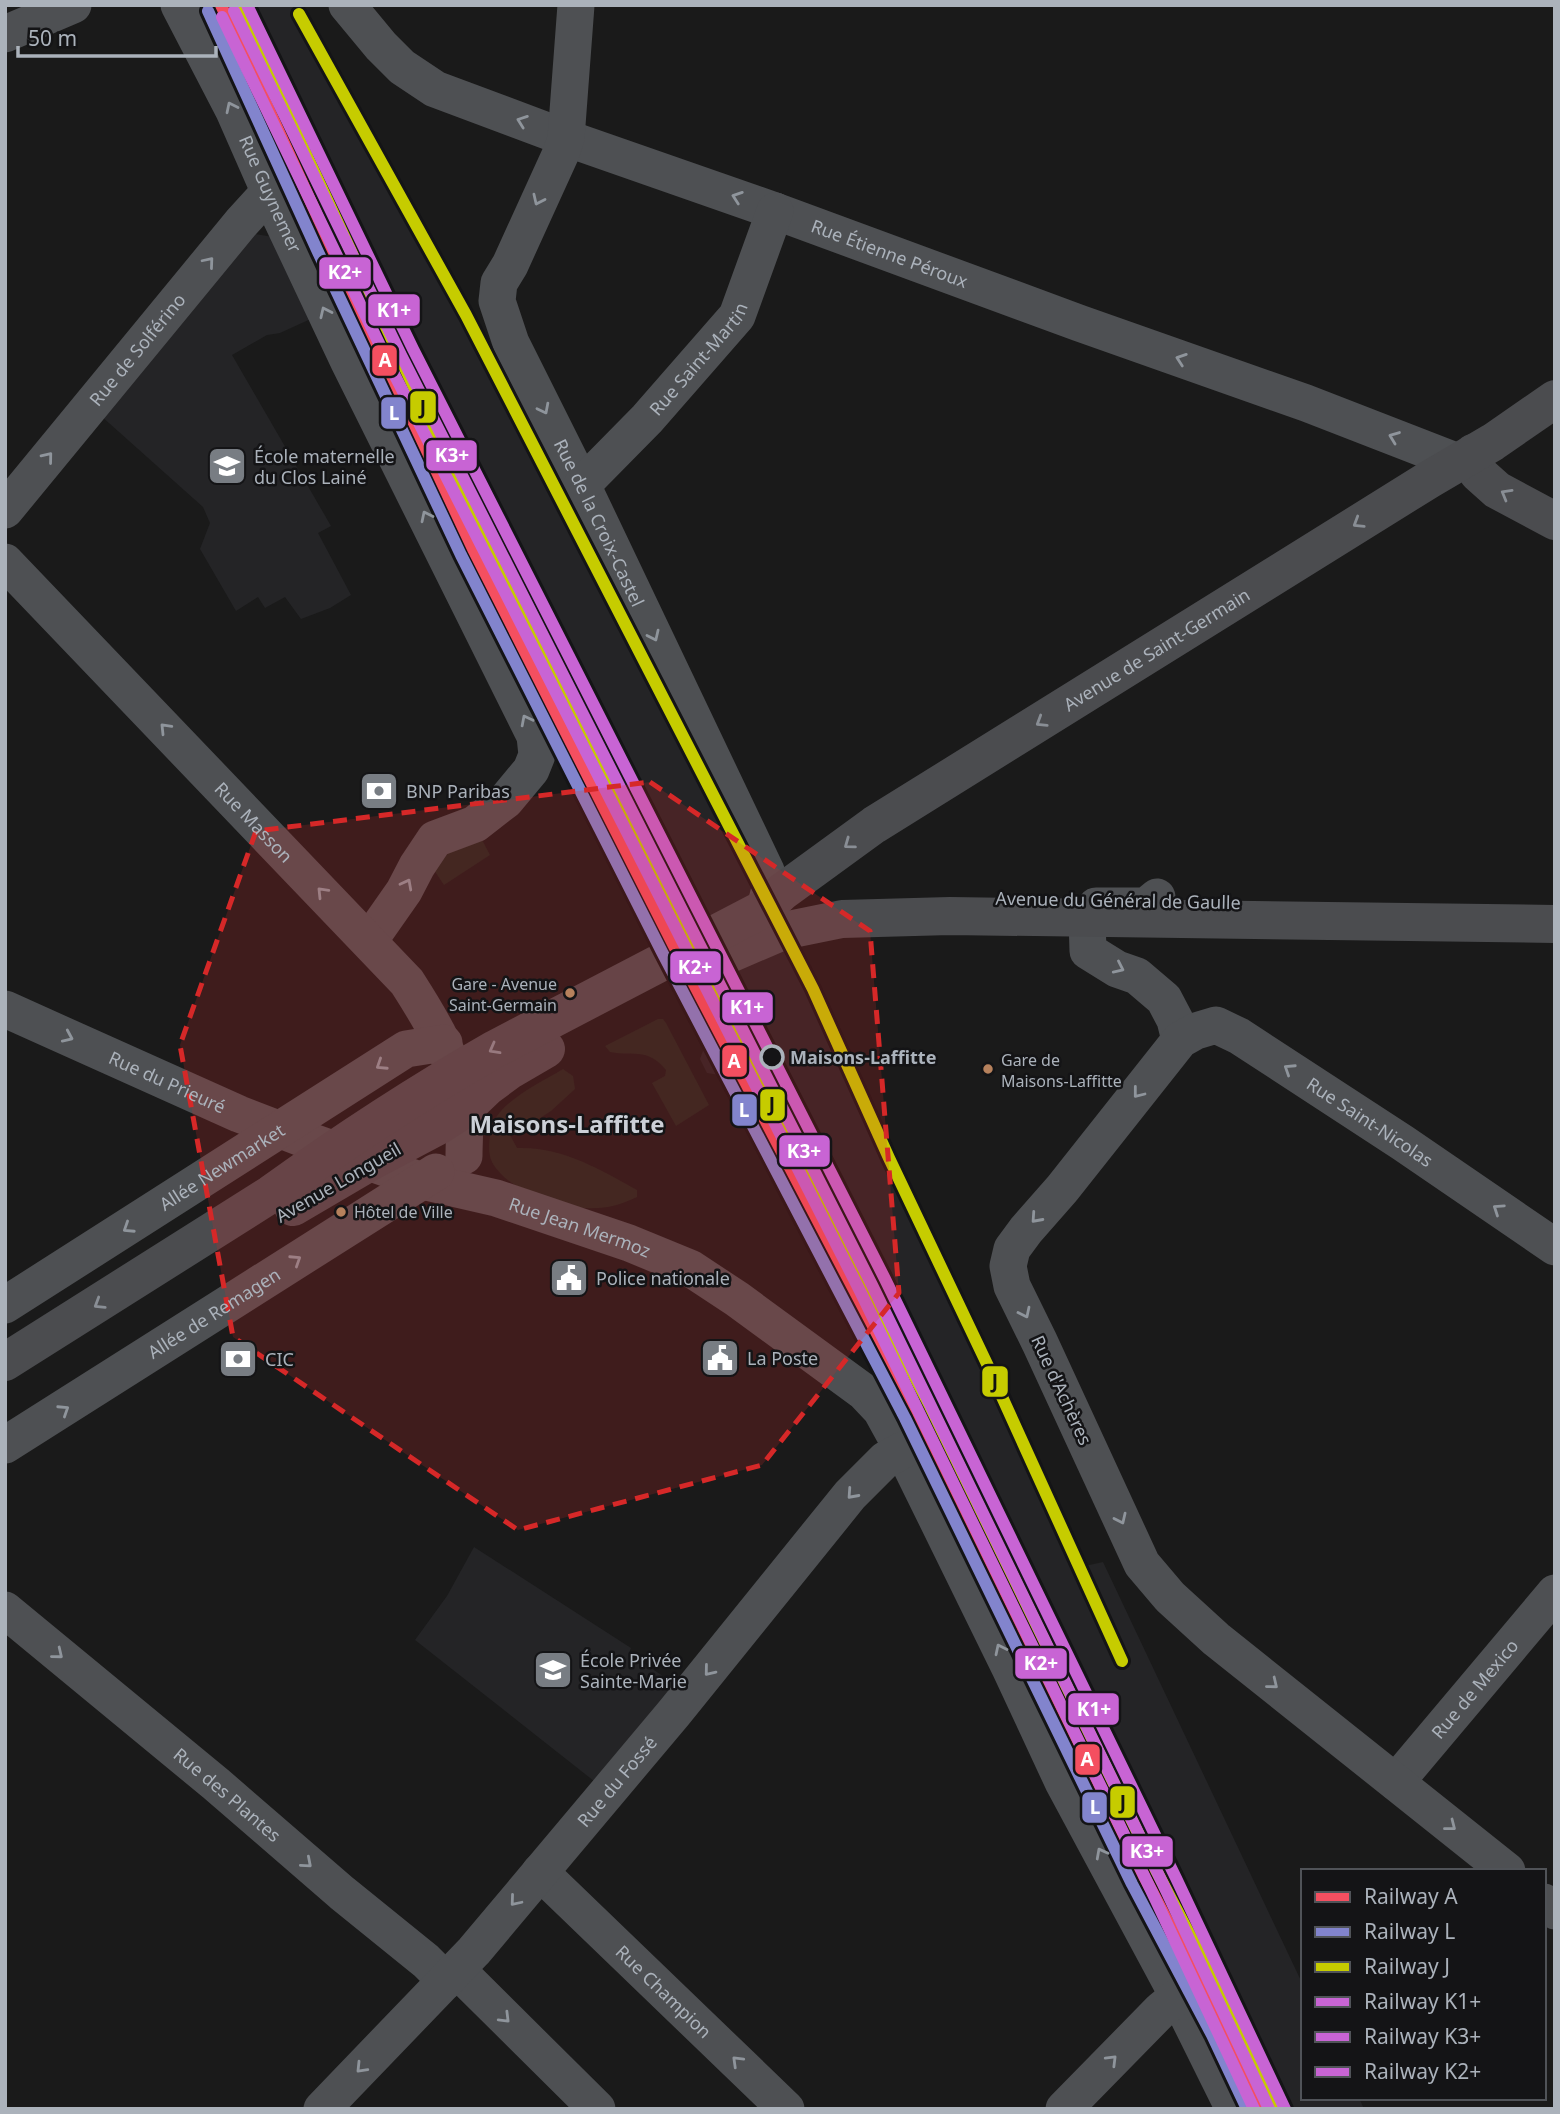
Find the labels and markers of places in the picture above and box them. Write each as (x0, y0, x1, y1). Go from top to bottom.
place label: École maternelle du Clos Lainé (254, 444, 395, 489)
school or university icon: École maternelle du Clos Lainé (206, 445, 248, 487)
bank icon: BNP Paribas (358, 770, 400, 812)
place label: BNP Paribas (406, 779, 510, 803)
place label: Gare - Avenue Saint-Germain (449, 973, 557, 1016)
marker: Gare - Avenue Saint-Germain (563, 986, 577, 1000)
marker: Maisons-Laffitte (760, 1045, 784, 1069)
place label: Maisons-Laffitte (790, 1045, 936, 1069)
place label: Gare de Maisons-Laffitte (1001, 1049, 1122, 1092)
marker: Gare de Maisons-Laffitte (981, 1062, 995, 1076)
place label: Hôtel de Ville (354, 1201, 453, 1223)
marker: Hôtel de Ville (334, 1205, 348, 1219)
public building icon: Police nationale (548, 1257, 590, 1299)
place label: Police nationale (596, 1266, 730, 1290)
public building icon: La Poste (699, 1337, 741, 1379)
bank icon: CIC (217, 1338, 259, 1380)
place label: La Poste (747, 1346, 818, 1370)
place label: CIC (265, 1347, 294, 1371)
place label: École Privée Sainte-Marie (580, 1648, 687, 1693)
school or university icon: École Privée Sainte-Marie (532, 1649, 574, 1691)

